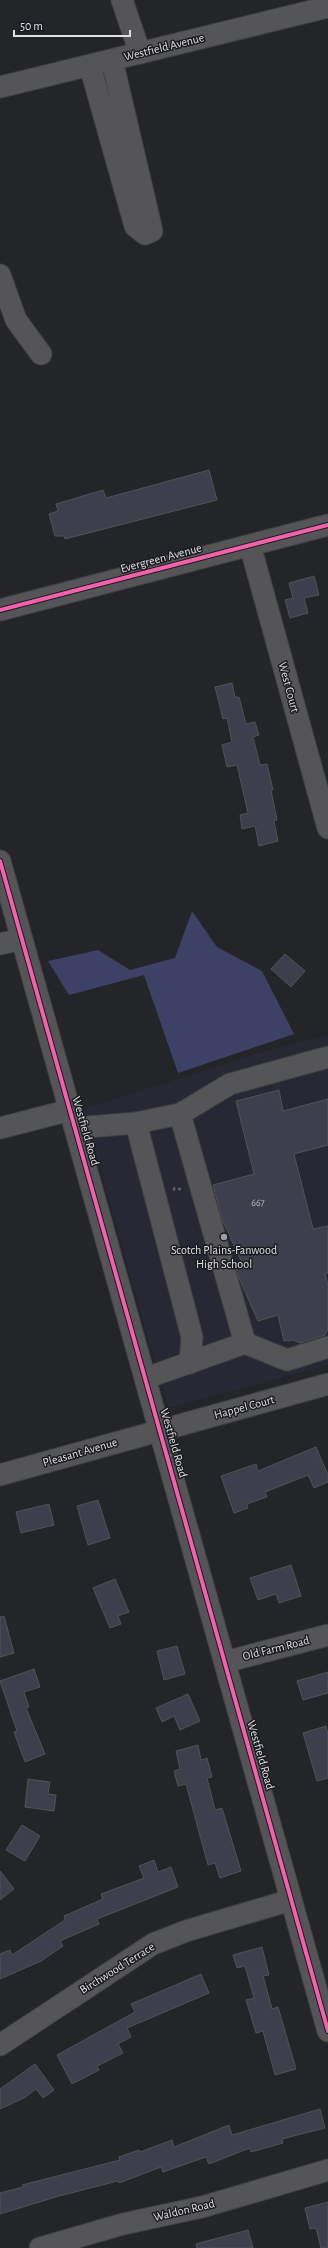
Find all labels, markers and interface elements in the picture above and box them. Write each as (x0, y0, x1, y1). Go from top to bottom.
scale bar (14, 12, 130, 38)
text: 50 m (20, 20, 43, 32)
street label: Westfield Avenue (123, 31, 205, 63)
street label: Evergreen Avenue (119, 541, 203, 575)
street label: West Court (277, 661, 302, 714)
street label: Westfield Road (70, 1095, 102, 1167)
house number: 667 (251, 1198, 265, 1208)
marker: Scotch Plains-Fanwood High School (219, 1232, 229, 1242)
place label: Scotch Plains-Fanwood High School (171, 1244, 277, 1270)
street label: Happel Court (213, 1393, 276, 1421)
street label: Westfield Road (158, 1407, 190, 1479)
street label: Pleasant Avenue (41, 1436, 119, 1468)
street label: Old Farm Road (241, 1634, 311, 1662)
street label: Westfield Road (245, 1719, 277, 1791)
street label: Birchwood Terrace (77, 1940, 157, 1996)
street label: Waldon Road (152, 2197, 216, 2223)

